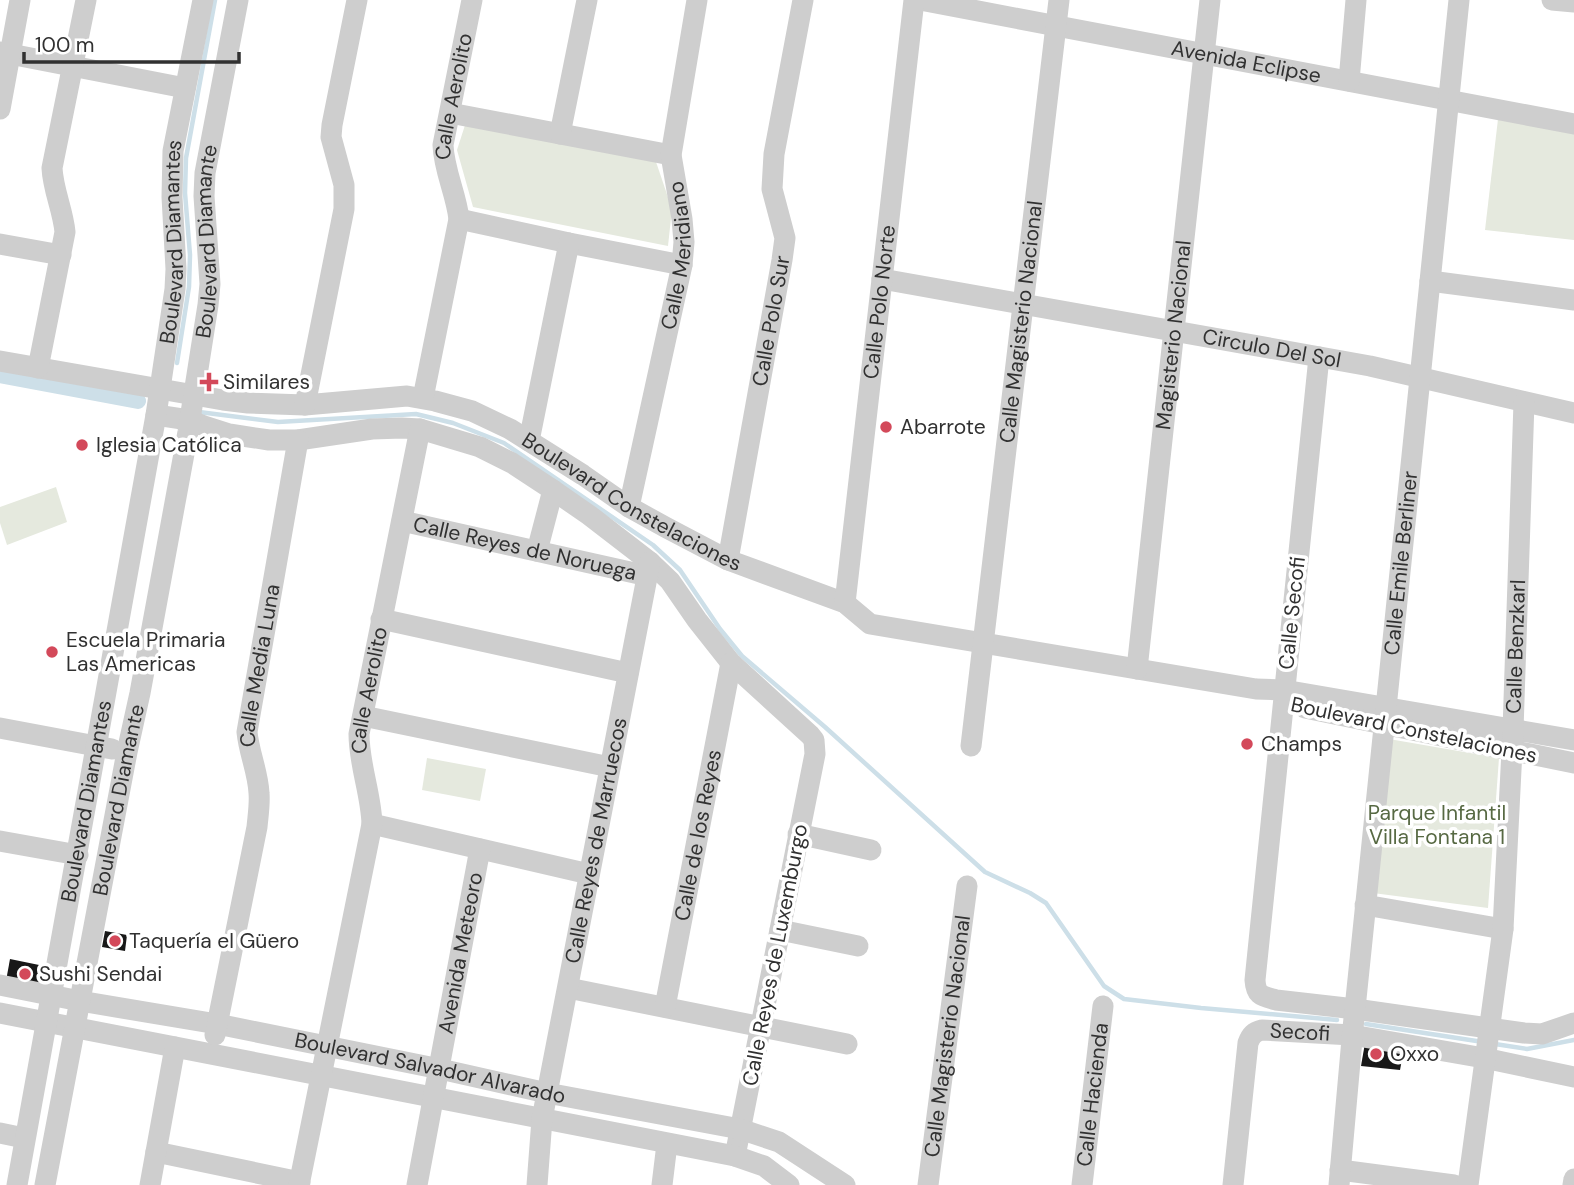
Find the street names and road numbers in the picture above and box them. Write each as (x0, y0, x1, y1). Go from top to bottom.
street label: Calle Aerolito (429, 31, 479, 161)
street label: Avenida Eclipse (1169, 34, 1323, 90)
street label: Boulevard Diamantes (153, 137, 190, 346)
street label: Boulevard Diamante (189, 142, 224, 340)
street label: Calle Meridiano (654, 179, 698, 332)
street label: Calle Magisterio Nacional (993, 199, 1049, 445)
street label: Calle Polo Norte (857, 223, 902, 380)
street label: Magisterio Nacional (1149, 239, 1198, 431)
street label: Calle Polo Sur (746, 254, 796, 388)
street label: Circulo Del Sol (1200, 322, 1343, 375)
street label: Boulevard Constelaciones (517, 426, 745, 578)
street label: Calle Emile Berliner (1378, 469, 1424, 657)
street label: Calle Reyes de Noruega (411, 510, 639, 587)
street label: Calle Secofi (1272, 555, 1312, 671)
street label: Calle Benzkarl (1500, 579, 1532, 714)
street label: Calle Media Luna (233, 582, 287, 749)
street label: Calle Aerolito (344, 624, 394, 755)
street label: Boulevard Constelaciones (1288, 690, 1540, 770)
street label: Boulevard Diamantes (57, 697, 117, 903)
street label: Boulevard Diamante (88, 702, 150, 898)
street label: Calle Reyes de Marruecos (558, 715, 634, 966)
street label: Calle de los Reyes (668, 747, 728, 923)
street label: Calle Reyes de Luxemburgo (736, 822, 814, 1088)
street label: Avenida Meteoro (432, 870, 489, 1036)
street label: Calle Magisterio Nacional (918, 914, 977, 1159)
street label: Secofi (1269, 1016, 1331, 1048)
street label: Calle Hacienda (1070, 1021, 1115, 1168)
street label: Boulevard Salvador Alvarado (292, 1026, 568, 1110)

